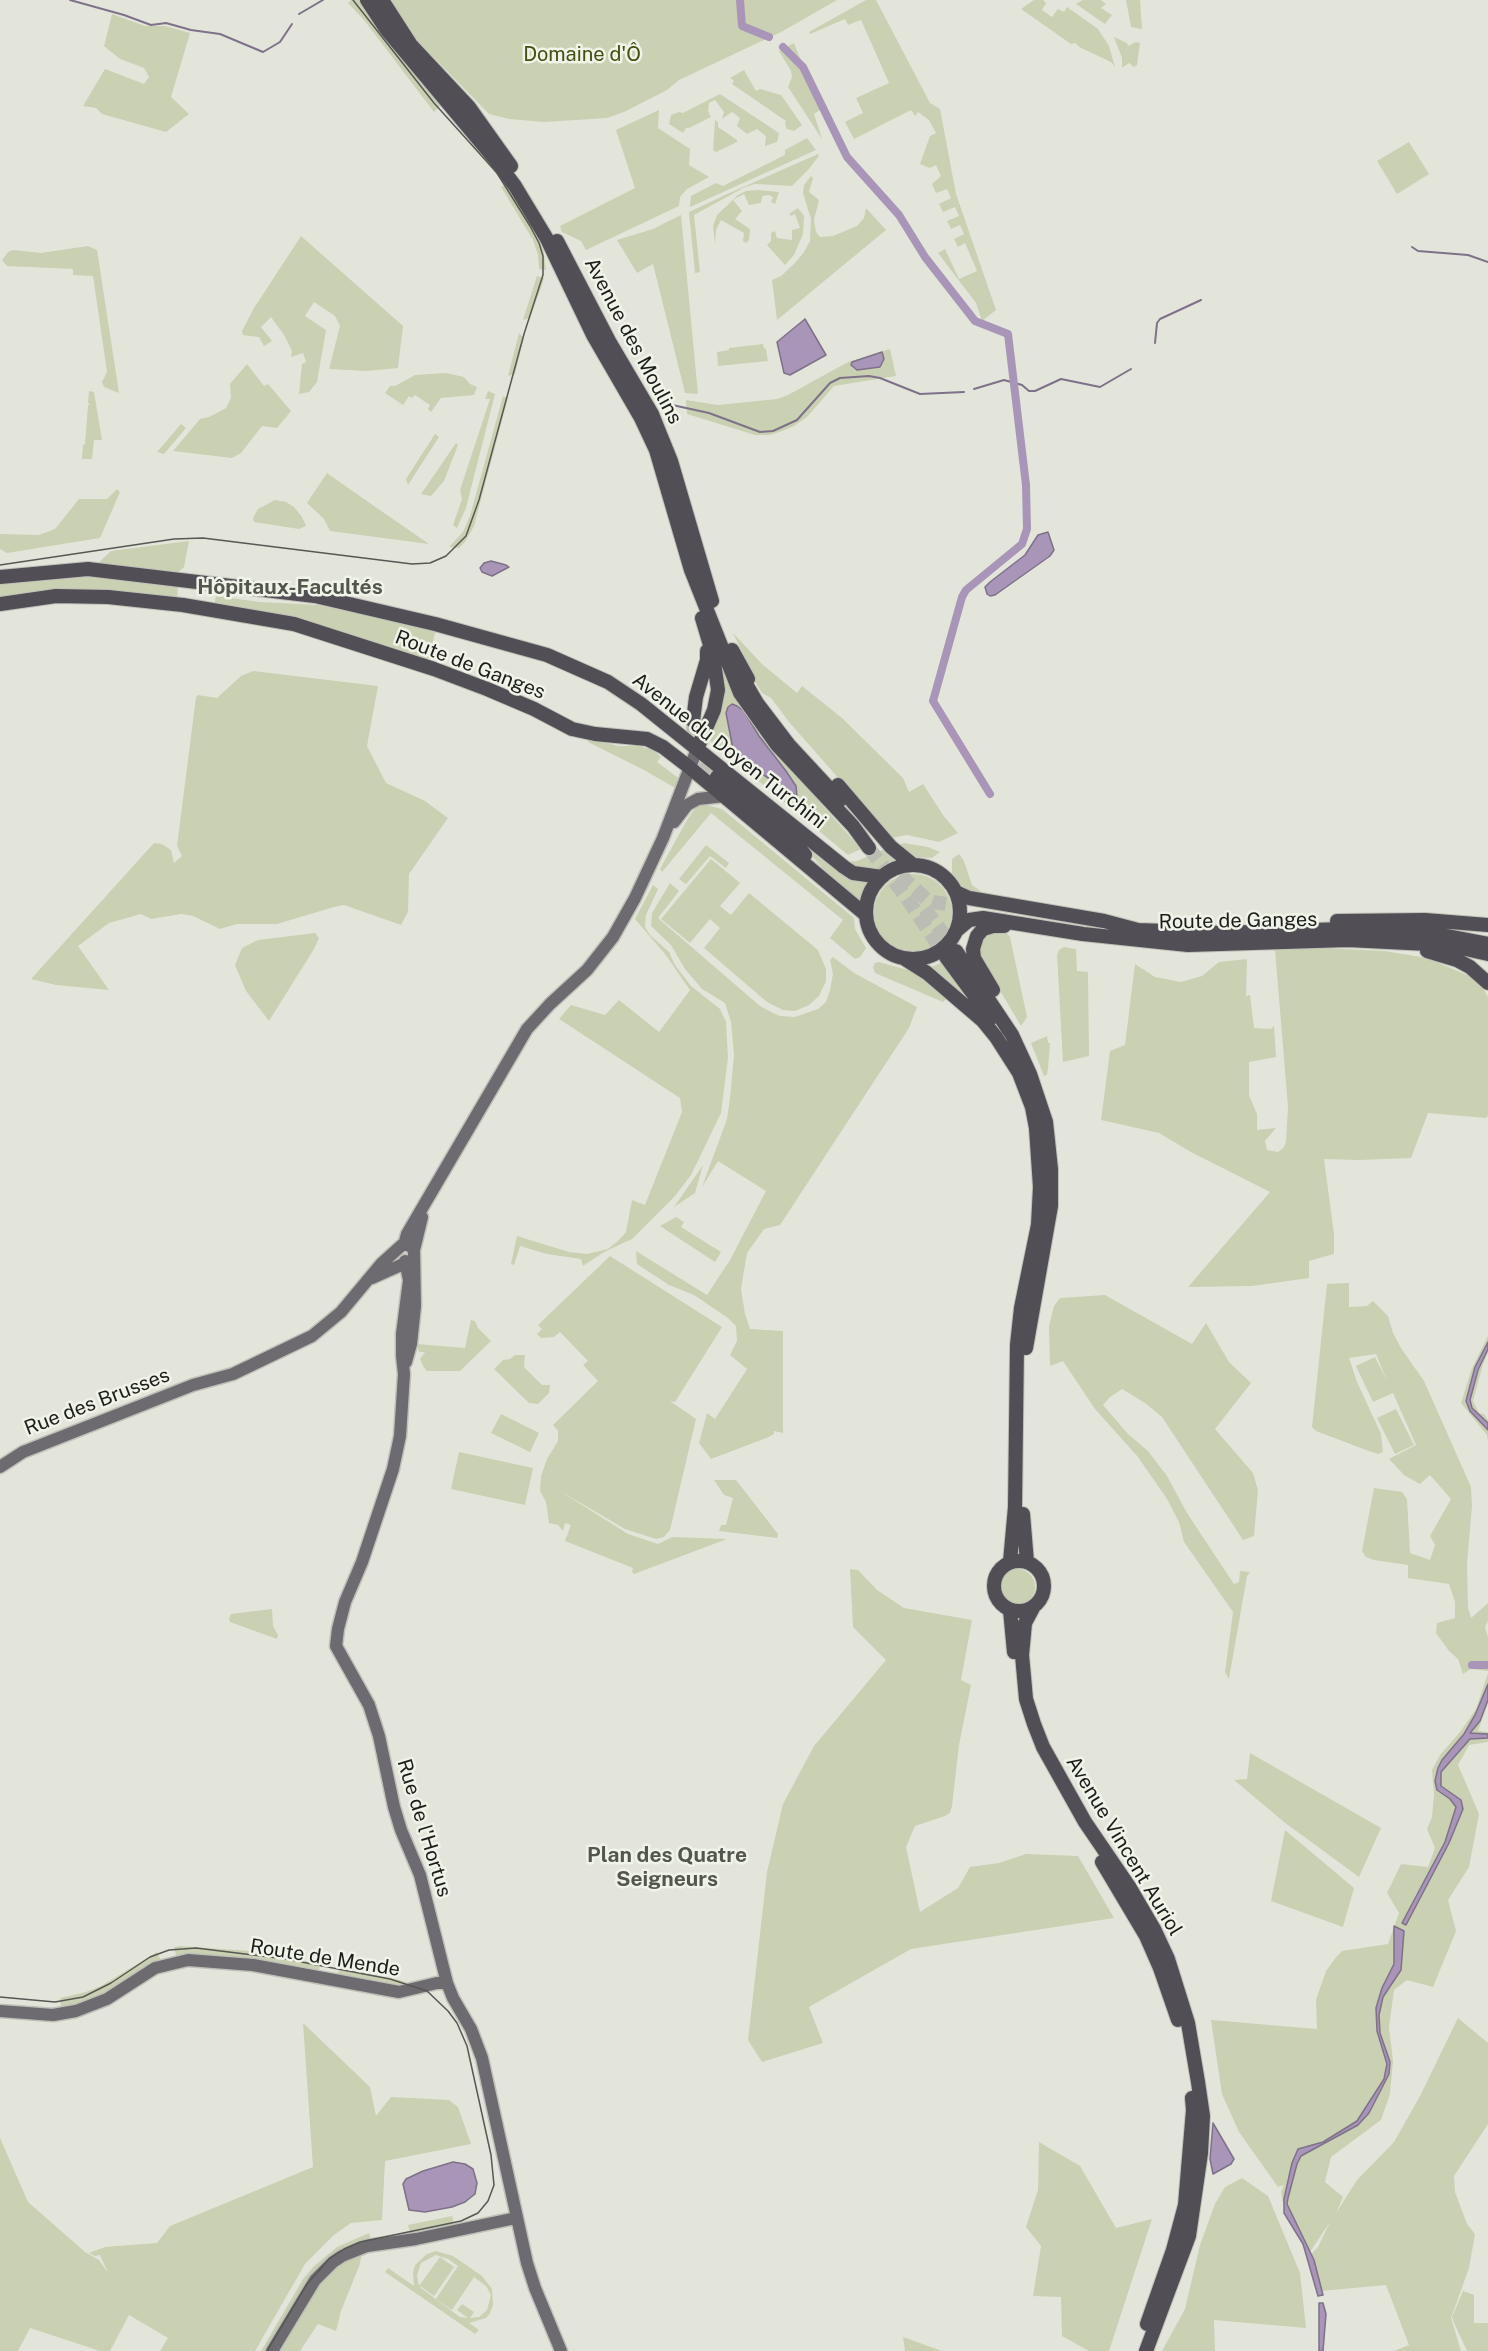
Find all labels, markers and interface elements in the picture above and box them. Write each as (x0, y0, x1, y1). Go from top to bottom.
park label: Domaine d'Ô (523, 43, 641, 67)
street label: Avenue des Moulins (579, 254, 687, 428)
district label: Hôpitaux-Facultés (197, 575, 383, 601)
street label: Route de Ganges (392, 625, 548, 705)
street label: Avenue du Doyen Turchini (627, 668, 831, 834)
street label: Route de Ganges (1158, 908, 1318, 934)
street label: Rue des Brusses (21, 1363, 173, 1441)
street label: Avenue Vincent Auriol (1061, 1752, 1187, 1940)
street label: Rue de l'Hortus (392, 1756, 456, 1900)
district label: Plan des Quatre Seigneurs (587, 1843, 747, 1893)
street label: Route de Mende (248, 1934, 402, 1982)

